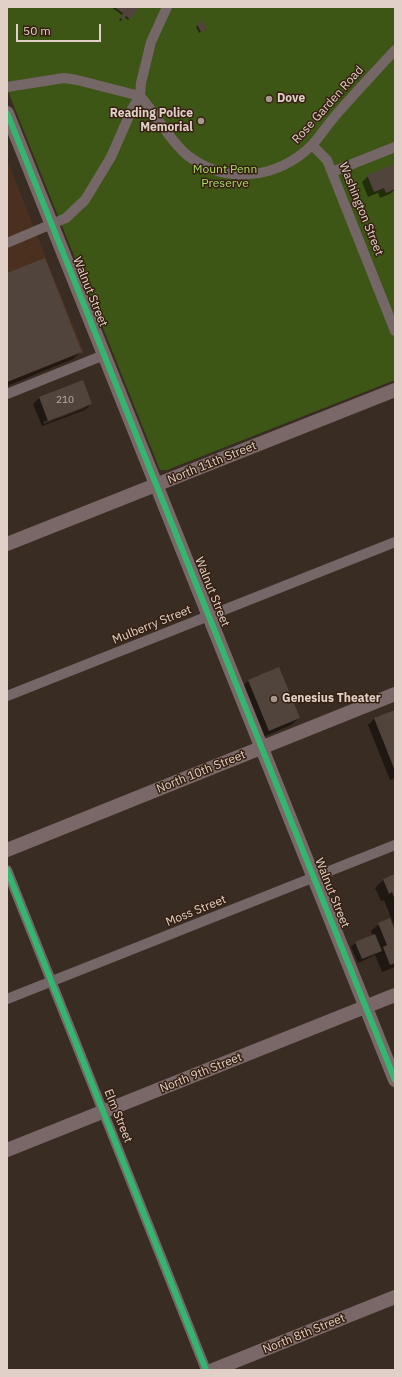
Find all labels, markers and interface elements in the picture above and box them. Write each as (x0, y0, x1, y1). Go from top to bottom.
scale bar (18, 16, 103, 42)
text: 50 m (23, 23, 51, 38)
street label: Rose Garden Road (289, 63, 367, 147)
place label: Dove (277, 92, 305, 106)
marker: Dove (264, 94, 274, 104)
place label: Reading Police Memorial (110, 107, 193, 135)
marker: Reading Police Memorial (196, 116, 206, 126)
street label: Washington Street (336, 160, 386, 258)
park label: Mount Penn Preserve (193, 163, 257, 191)
street label: Walnut Street (69, 255, 111, 329)
house number: 210 (56, 394, 74, 406)
street label: North 11th Street (165, 439, 259, 487)
street label: Walnut Street (191, 555, 233, 629)
street label: Mulberry Street (110, 603, 194, 647)
place label: Genesius Theater (282, 692, 381, 706)
marker: Genesius Theater (269, 694, 279, 704)
street label: North 10th Street (154, 748, 248, 796)
street label: Walnut Street (311, 856, 353, 930)
street label: Moss Street (164, 892, 228, 930)
street label: North 9th Street (158, 1050, 244, 1096)
street label: Elm Street (101, 1087, 135, 1145)
street label: North 8th Street (261, 1311, 347, 1357)

